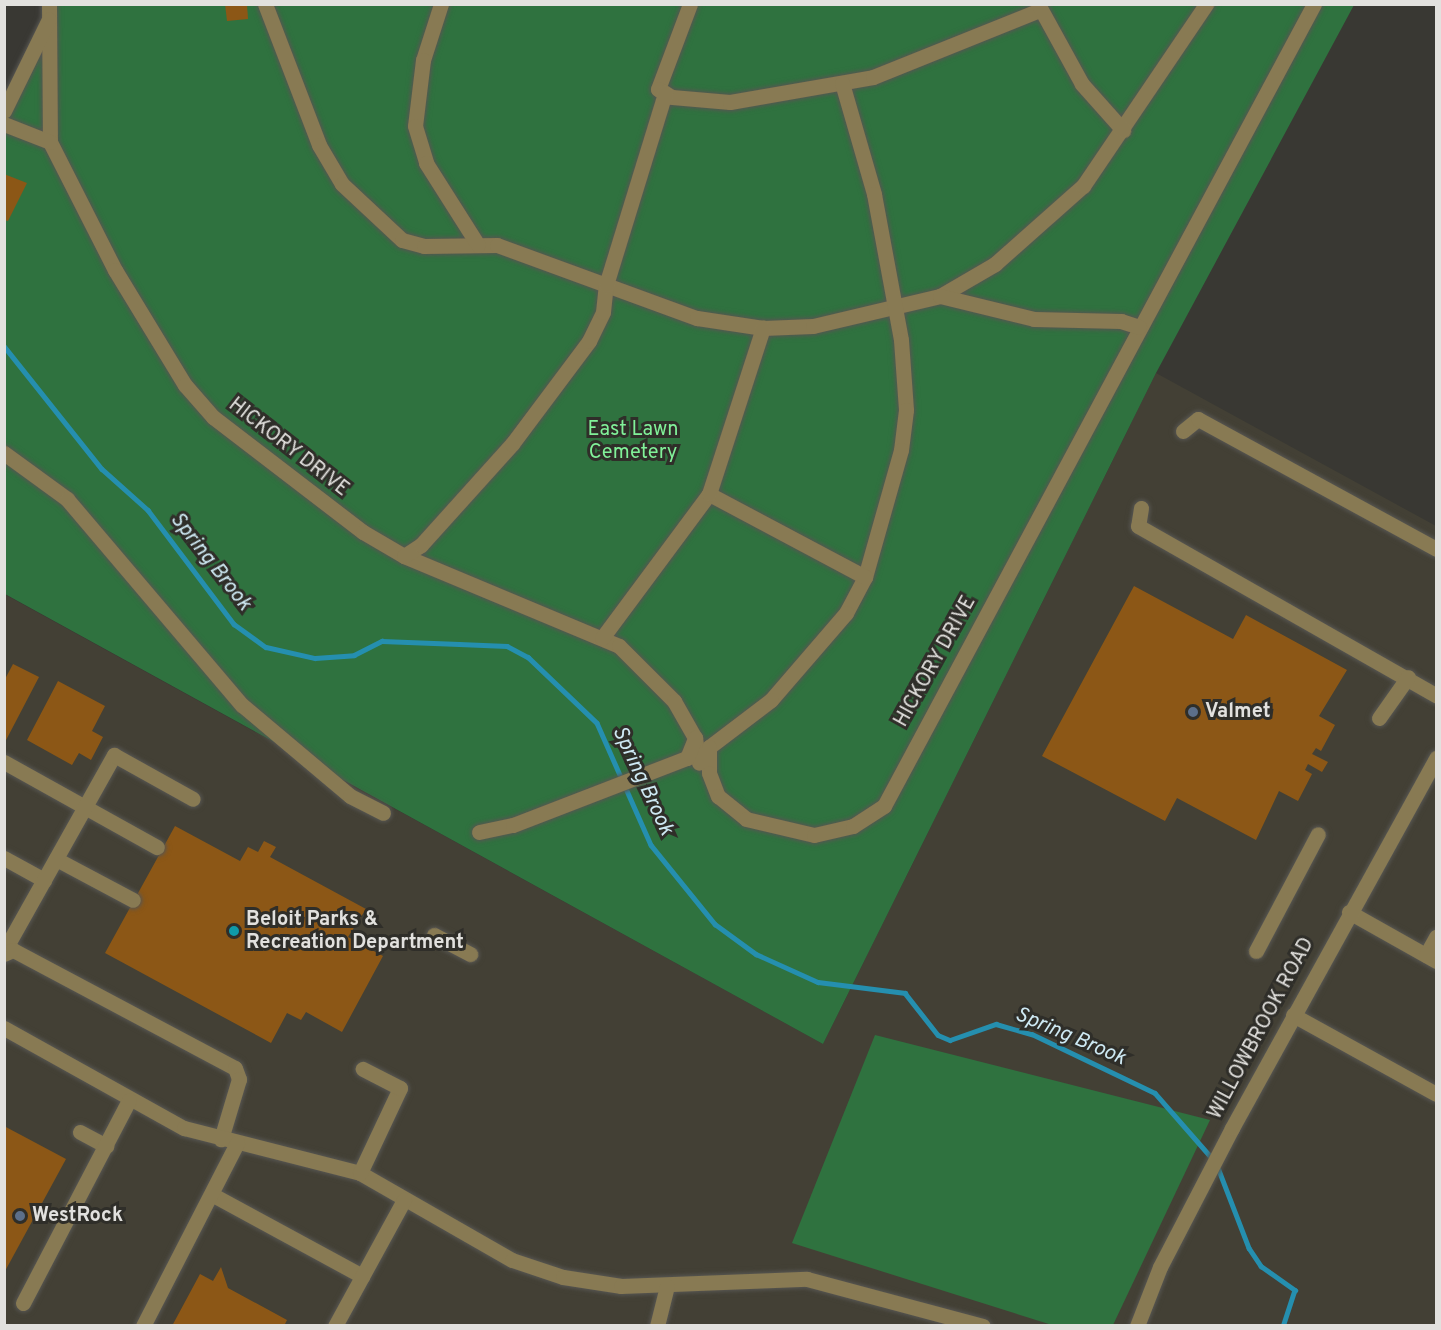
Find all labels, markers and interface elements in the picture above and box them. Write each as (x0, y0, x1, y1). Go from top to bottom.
street label: HICKORY DRIVE (223, 393, 353, 503)
park label: East Lawn Cemetery (588, 418, 678, 465)
water label: Spring Brook (164, 508, 256, 616)
street label: HICKORY DRIVE (890, 592, 982, 732)
place label: Valmet (1205, 700, 1271, 724)
marker: Valmet (1186, 705, 1200, 719)
water label: Spring Brook (606, 722, 678, 840)
place label: Beloit Parks & Recreation Department (246, 908, 464, 955)
marker: Beloit Parks & Recreation Department (227, 924, 241, 938)
street label: WILLOWBROOK ROAD (1204, 934, 1320, 1124)
water label: Spring Brook (1011, 1002, 1129, 1072)
place label: WestRock (32, 1204, 123, 1228)
marker: WestRock (13, 1209, 27, 1223)

